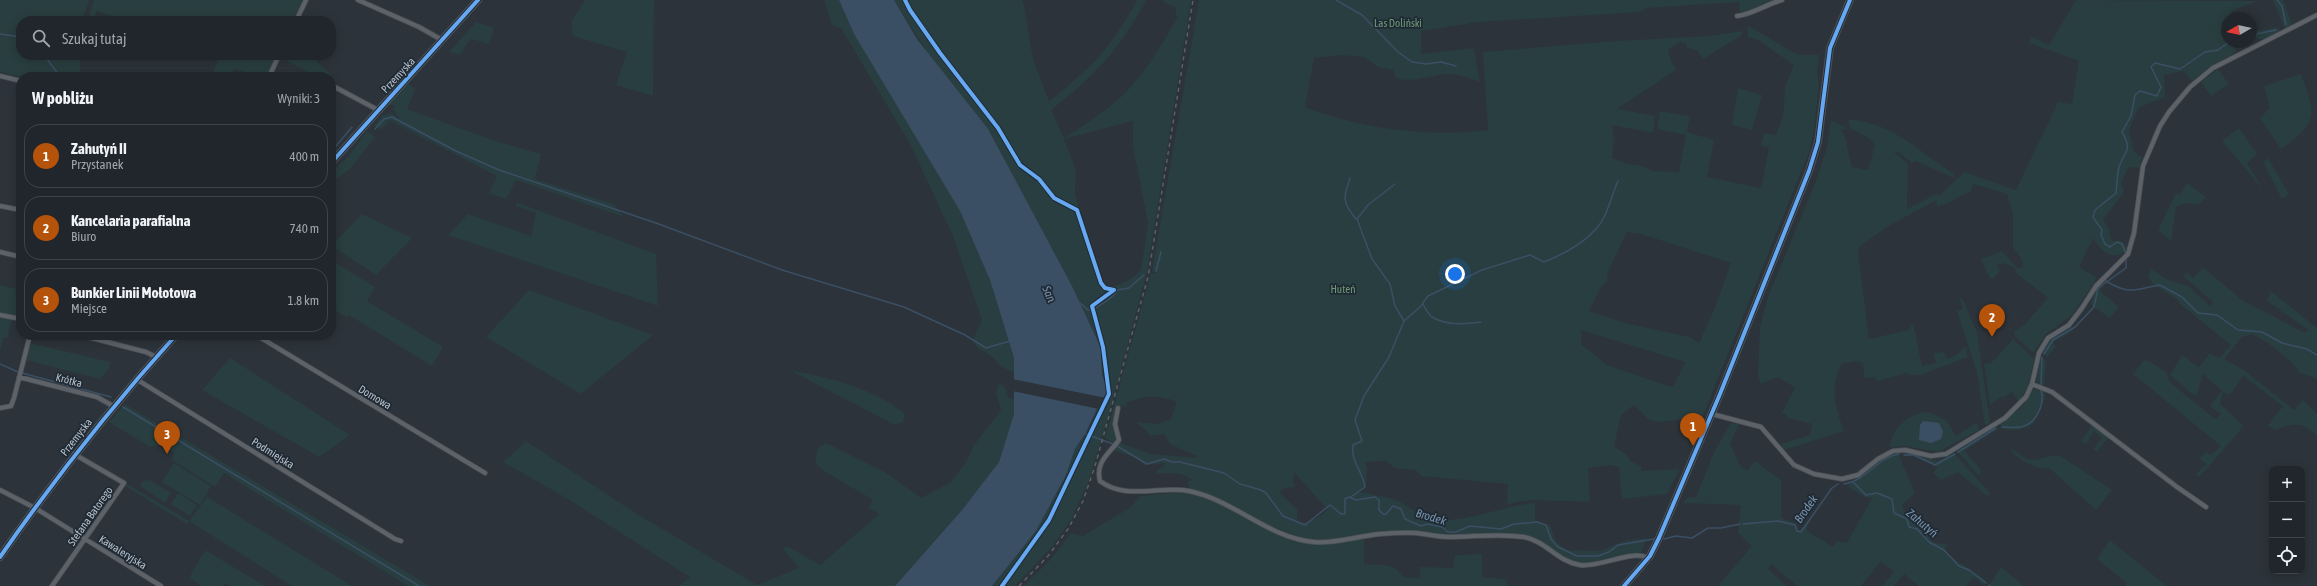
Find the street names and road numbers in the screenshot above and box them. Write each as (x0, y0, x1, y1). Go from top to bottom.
street label: Przemyska (379, 55, 417, 95)
street label: Krótka (54, 371, 84, 389)
street label: Domowa (357, 383, 393, 411)
street label: Przemyska (58, 416, 94, 458)
street label: Podmiejska (250, 435, 296, 471)
street label: Stefana Batorego (65, 484, 115, 548)
street label: Kawaleryjska (97, 533, 149, 571)

